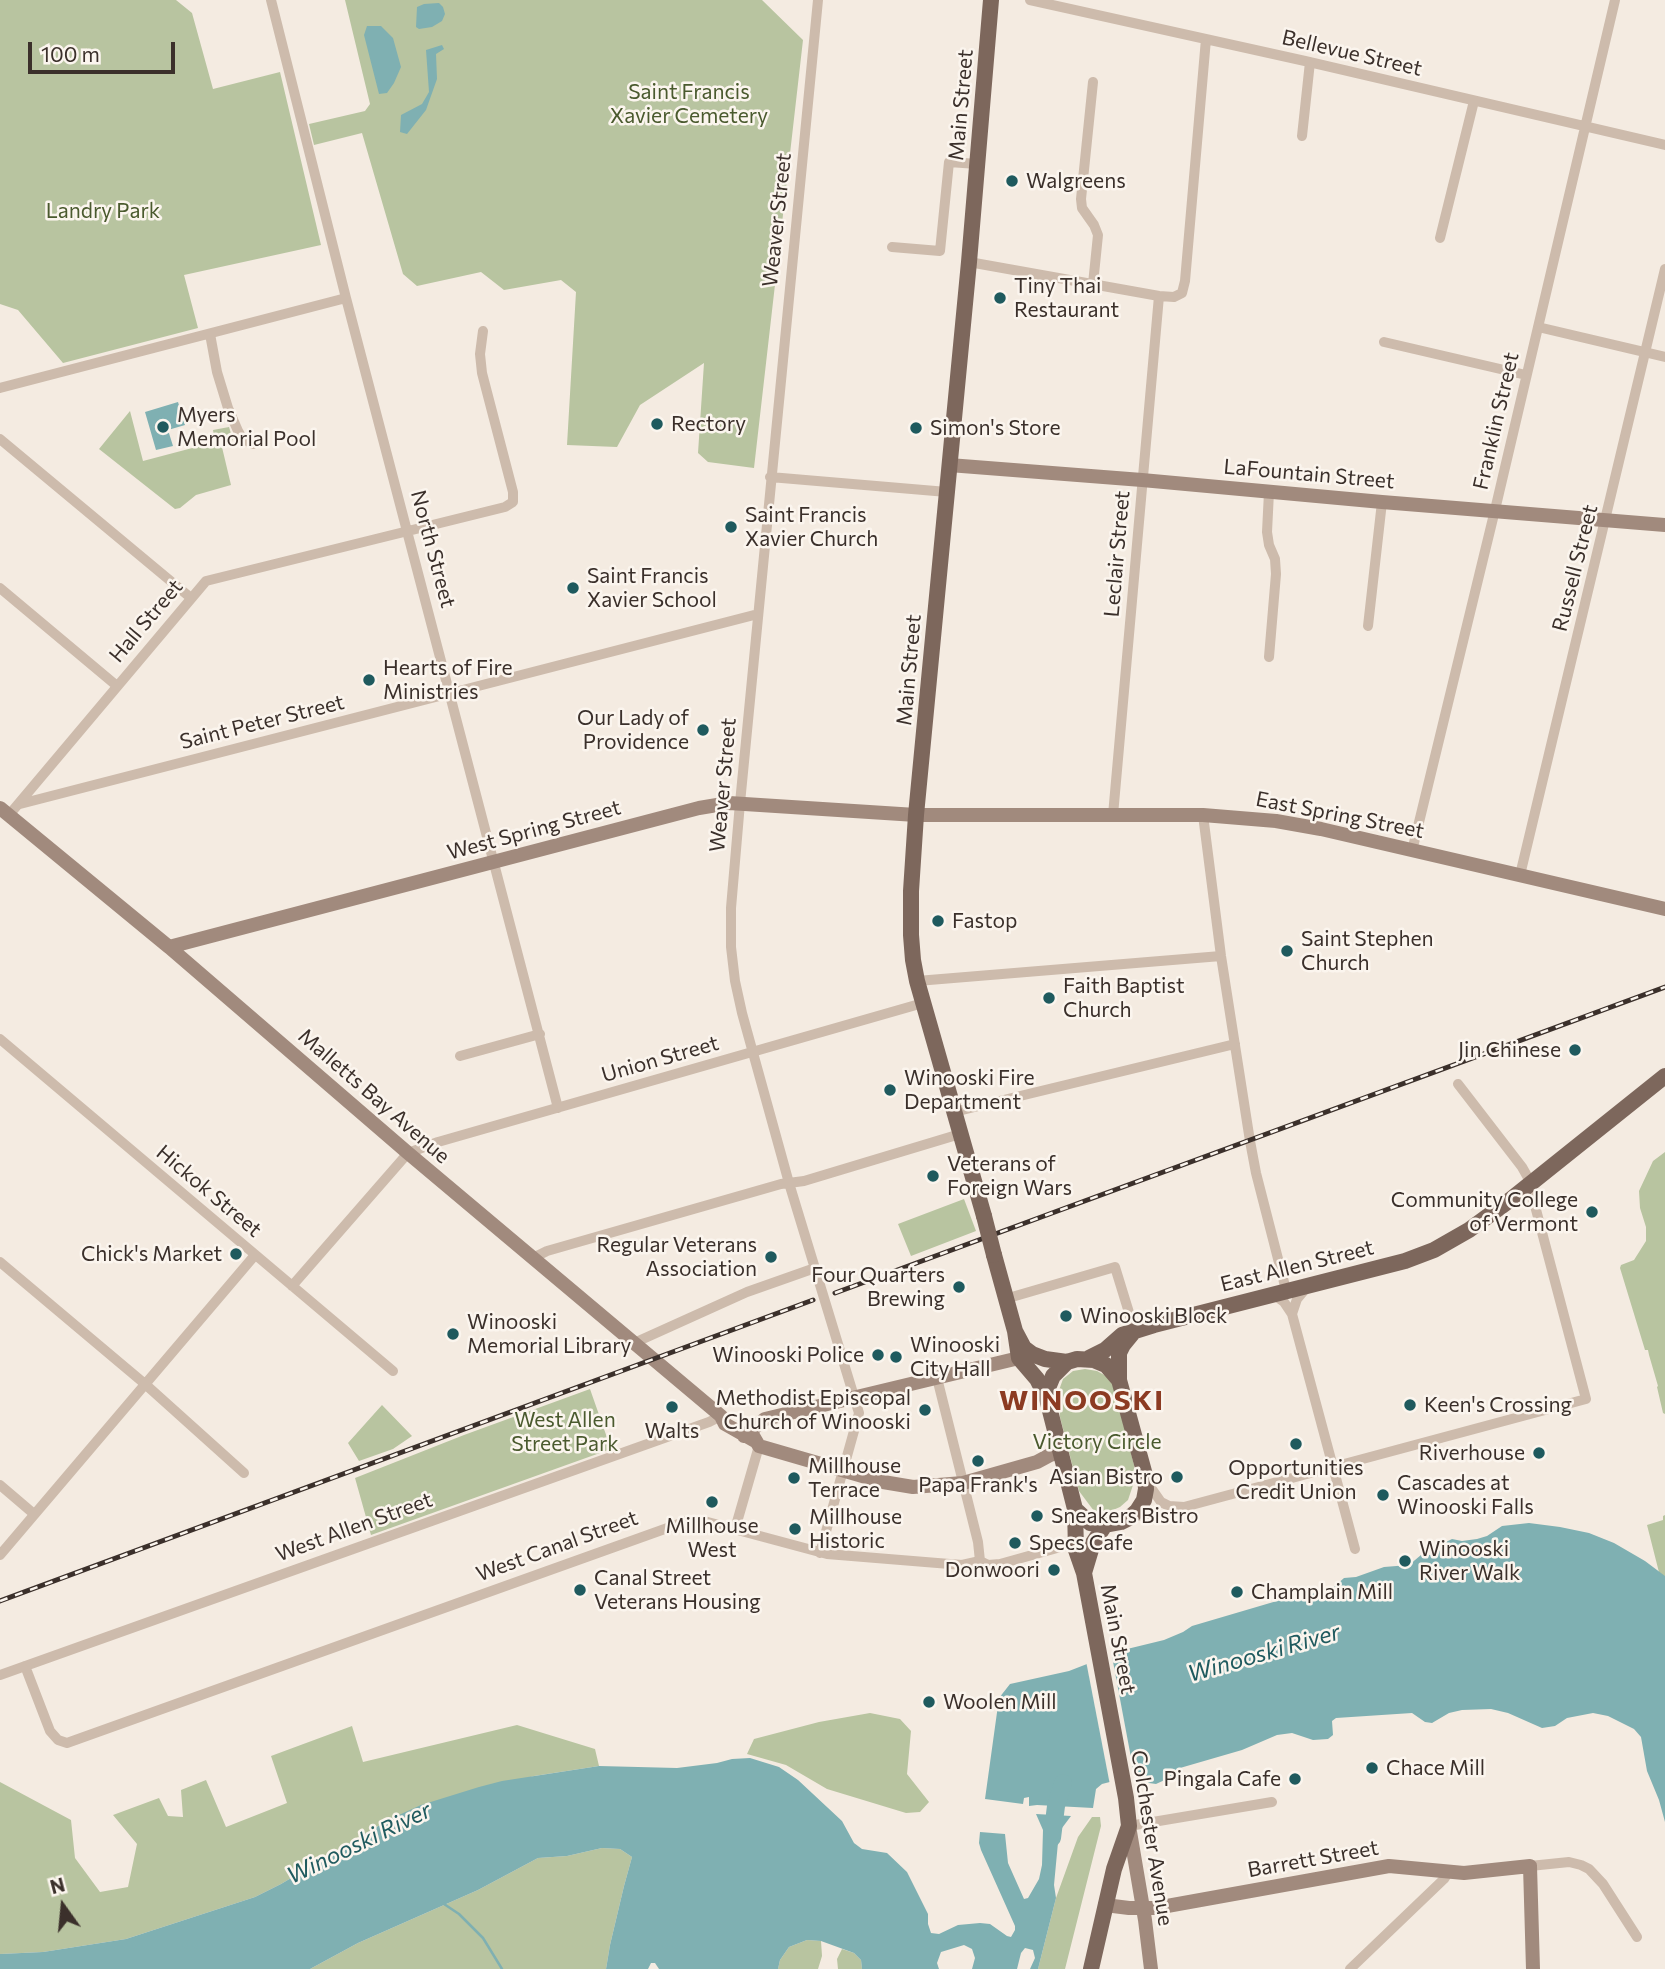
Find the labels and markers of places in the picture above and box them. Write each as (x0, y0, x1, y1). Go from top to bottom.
place label: Walgreens (1026, 168, 1126, 194)
marker: Walgreens (1004, 173, 1020, 189)
place label: Tiny Thai Restaurant (1014, 273, 1119, 323)
marker: Tiny Thai Restaurant (992, 290, 1008, 306)
place label: Myers Memorial Pool (177, 402, 316, 452)
place label: Rectory (671, 411, 746, 437)
place label: Simon's Store (930, 415, 1061, 441)
marker: Rectory (649, 416, 665, 432)
marker: Myers Memorial Pool (155, 419, 171, 435)
marker: Simon's Store (908, 420, 924, 436)
place label: Saint Francis Xavier Church (745, 502, 878, 552)
marker: Saint Francis Xavier Church (723, 519, 739, 535)
place label: Saint Francis Xavier School (587, 563, 717, 613)
marker: Saint Francis Xavier School (565, 580, 581, 596)
place label: Hearts of Fire Ministries (383, 655, 513, 705)
marker: Hearts of Fire Ministries (361, 672, 377, 688)
place label: Our Lady of Providence (577, 705, 689, 755)
marker: Our Lady of Providence (695, 722, 711, 738)
place label: Fastop (952, 908, 1018, 934)
marker: Fastop (930, 913, 946, 929)
place label: Saint Stephen Church (1301, 926, 1434, 976)
marker: Saint Stephen Church (1279, 943, 1295, 959)
place label: Faith Baptist Church (1063, 973, 1185, 1023)
marker: Faith Baptist Church (1041, 990, 1057, 1006)
place label: Jin Chinese (1458, 1037, 1561, 1063)
marker: Jin Chinese (1567, 1042, 1583, 1058)
place label: Winooski Fire Department (904, 1065, 1035, 1115)
marker: Winooski Fire Department (882, 1082, 898, 1098)
place label: Veterans of Foreign Wars (947, 1151, 1072, 1201)
marker: Veterans of Foreign Wars (925, 1168, 941, 1184)
place label: Community College of Vermont (1391, 1187, 1578, 1237)
marker: Community College of Vermont (1584, 1204, 1600, 1220)
place label: Regular Veterans Association (597, 1232, 757, 1282)
place label: Chick's Market (81, 1241, 222, 1267)
marker: Chick's Market (228, 1246, 244, 1262)
marker: Regular Veterans Association (763, 1249, 779, 1265)
place label: Four Quarters Brewing (811, 1262, 945, 1312)
marker: Four Quarters Brewing (951, 1279, 967, 1295)
place label: Winooski Block (1080, 1303, 1227, 1329)
marker: Winooski Block (1058, 1308, 1074, 1324)
place label: Winooski Memorial Library (467, 1309, 631, 1359)
marker: Winooski Memorial Library (445, 1326, 461, 1342)
place label: Winooski City Hall (910, 1332, 1000, 1382)
place label: Winooski Police (712, 1342, 864, 1368)
marker: Winooski Police (870, 1347, 886, 1363)
marker: Winooski City Hall (888, 1349, 904, 1365)
place label: Methodist Episcopal Church of Winooski (716, 1385, 911, 1435)
place label: Keen's Crossing (1424, 1392, 1572, 1418)
marker: Keen's Crossing (1402, 1397, 1418, 1413)
marker: Walts (664, 1399, 680, 1415)
marker: Methodist Episcopal Church of Winooski (917, 1402, 933, 1418)
place label: Walts (645, 1418, 699, 1444)
marker: Opportunities Credit Union (1288, 1436, 1304, 1452)
place label: Riverhouse (1419, 1440, 1525, 1466)
marker: Riverhouse (1531, 1445, 1547, 1461)
place label: Millhouse Terrace (808, 1453, 901, 1503)
marker: Papa Frank's (970, 1453, 986, 1469)
place label: Opportunities Credit Union (1228, 1455, 1364, 1505)
place label: Asian Bistro (1049, 1464, 1163, 1490)
marker: Asian Bistro (1169, 1469, 1185, 1485)
marker: Millhouse Terrace (786, 1470, 802, 1486)
place label: Cascades at Winooski Falls (1397, 1470, 1534, 1520)
place label: Papa Frank's (918, 1472, 1038, 1498)
marker: Cascades at Winooski Falls (1375, 1487, 1391, 1503)
marker: Millhouse West (704, 1494, 720, 1510)
place label: Sneakers Bistro (1051, 1503, 1199, 1529)
place label: Millhouse Historic (809, 1504, 902, 1554)
marker: Sneakers Bistro (1029, 1508, 1045, 1524)
place label: Millhouse West (665, 1513, 759, 1563)
marker: Millhouse Historic (787, 1521, 803, 1537)
place label: Specs Cafe (1029, 1530, 1133, 1556)
marker: Specs Cafe (1007, 1535, 1023, 1551)
place label: Winooski River Walk (1419, 1536, 1520, 1586)
marker: Winooski River Walk (1397, 1553, 1413, 1569)
place label: Donwoori (945, 1557, 1040, 1583)
marker: Donwoori (1046, 1562, 1062, 1578)
place label: Canal Street Veterans Housing (594, 1565, 761, 1615)
place label: Champlain Mill (1251, 1579, 1393, 1605)
marker: Canal Street Veterans Housing (572, 1582, 588, 1598)
marker: Champlain Mill (1229, 1584, 1245, 1600)
place label: Woolen Mill (943, 1689, 1057, 1715)
marker: Woolen Mill (921, 1694, 937, 1710)
place label: Chace Mill (1386, 1755, 1485, 1781)
marker: Chace Mill (1364, 1760, 1380, 1776)
place label: Pingala Cafe (1164, 1766, 1281, 1792)
marker: Pingala Cafe (1287, 1771, 1303, 1787)

